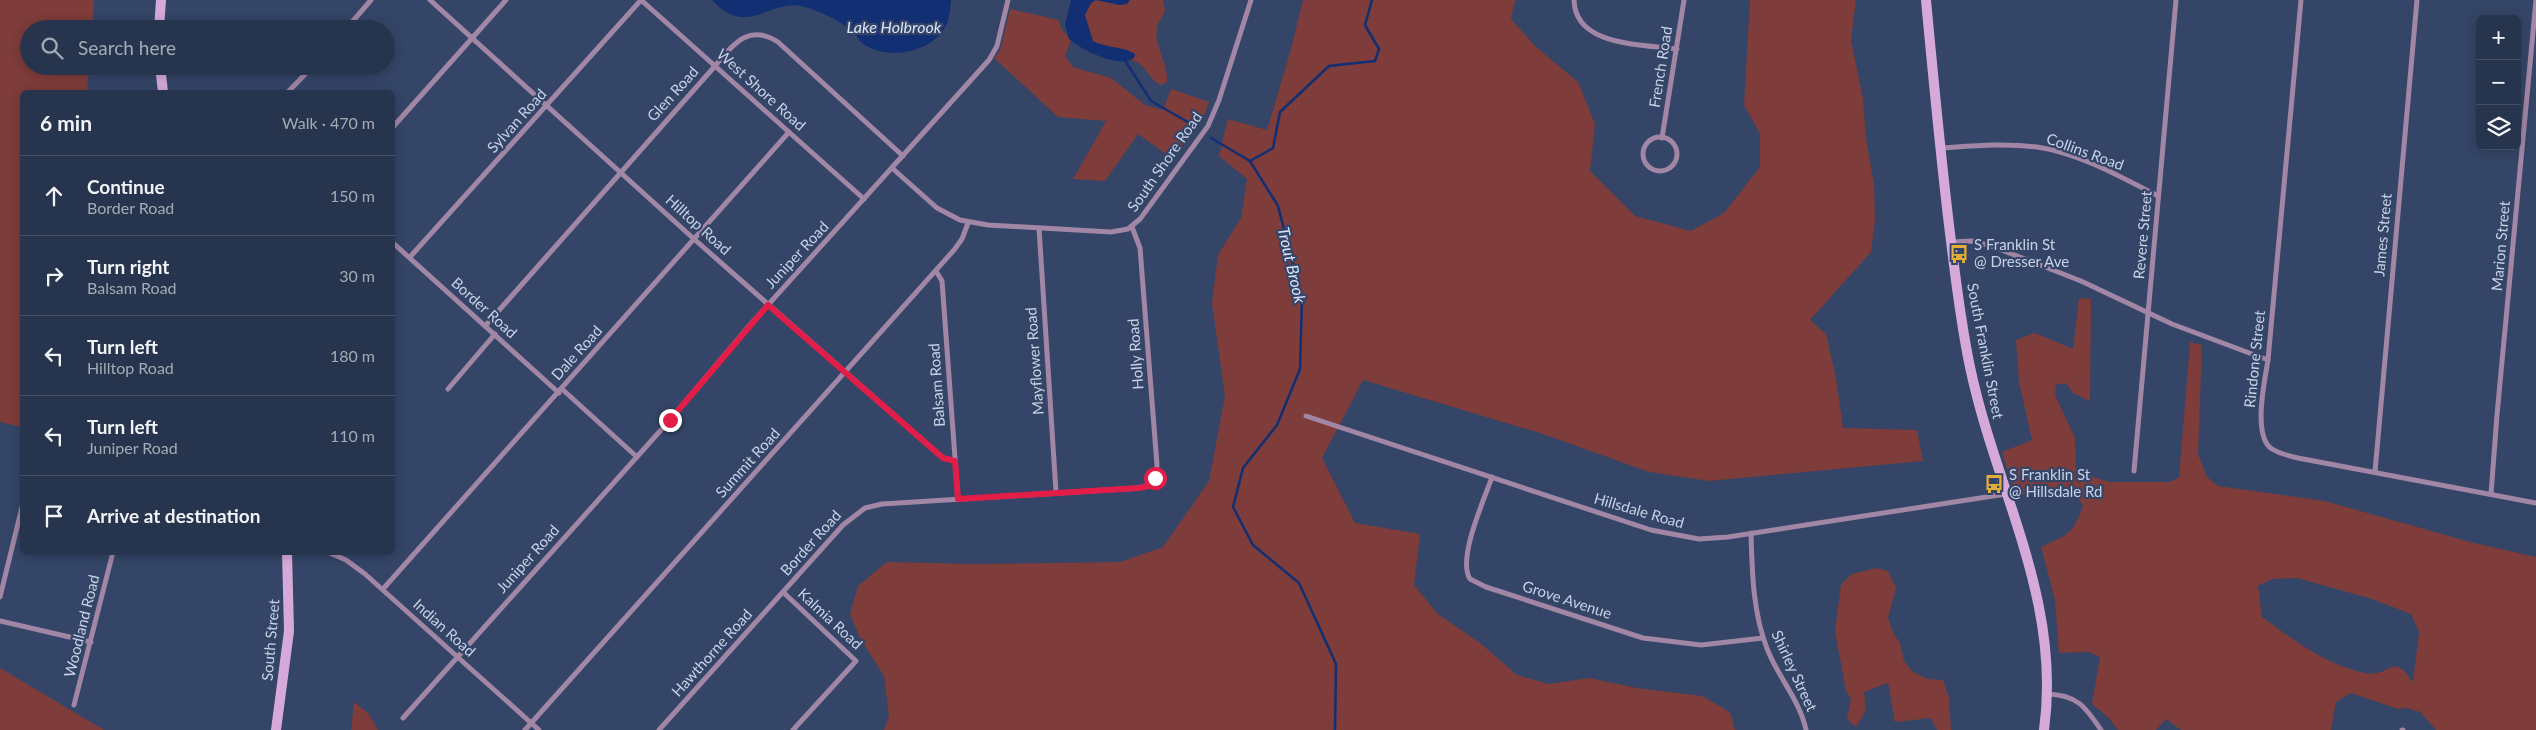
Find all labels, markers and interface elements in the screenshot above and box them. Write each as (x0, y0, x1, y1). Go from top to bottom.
map controls (2476, 15, 2521, 150)
button: + (2476, 15, 2521, 60)
water label: Lake Holbrook (847, 17, 942, 36)
search box (20, 20, 395, 75)
street label: French Road (1645, 25, 1675, 109)
icon: search (38, 34, 66, 62)
text: Search here (78, 36, 176, 59)
street label: West Shore Road (714, 45, 810, 134)
button: − (2476, 60, 2521, 105)
street label: Glen Road (643, 62, 702, 125)
street label: Sylvan Road (483, 85, 550, 156)
button: layers (2476, 105, 2521, 150)
street label: South Shore Road (1123, 108, 1205, 215)
text: 6 min (40, 110, 92, 135)
text: Walk · 470 m (282, 113, 375, 132)
street label: Collins Road (2044, 129, 2126, 173)
text: Continue (87, 175, 165, 198)
icon: ahead (40, 182, 68, 210)
text: 150 m (330, 186, 375, 205)
street label: Revere Street (2129, 189, 2155, 280)
street label: Hilltop Road (662, 190, 735, 258)
street label: James Street (2369, 192, 2395, 277)
text: Border Road (87, 198, 174, 217)
street label: Marion Street (2487, 199, 2513, 292)
street label: Juniper Road (761, 217, 832, 292)
water label: Trout Brook (1275, 225, 1311, 305)
place label: S Franklin St @ Dresser Ave (1974, 235, 2069, 270)
bus stop icon: S Franklin St @ Dresser Ave (1948, 243, 1970, 265)
text: Turn right (87, 255, 169, 278)
icon: right (40, 262, 68, 290)
text: 30 m (339, 266, 375, 285)
street label: Border Road (448, 273, 521, 341)
text: Balsam Road (87, 278, 177, 297)
street label: South Franklin Street (1964, 281, 2008, 421)
street label: Mayflower Road (1021, 307, 1047, 415)
street label: Rindone Street (2240, 309, 2268, 408)
street label: Holly Road (1124, 318, 1146, 390)
street label: Dale Road (547, 321, 605, 383)
text: Turn left (87, 335, 158, 358)
icon: left (40, 342, 68, 370)
street label: Balsam Road (924, 343, 948, 428)
text: 180 m (330, 346, 375, 365)
text: Hilltop Road (87, 358, 174, 377)
route end (659, 409, 682, 432)
text: Turn left (87, 415, 158, 438)
icon: left (40, 422, 68, 450)
street label: Summit Road (711, 424, 783, 501)
text: 110 m (330, 426, 375, 445)
text: Juniper Road (87, 438, 178, 457)
place label: S Franklin St @ Hillsdale Rd (2009, 465, 2102, 500)
route start (1144, 467, 1167, 490)
bus stop icon: S Franklin St @ Hillsdale Rd (1983, 473, 2005, 495)
street label: Hillsdale Road (1592, 489, 1686, 532)
icon: arrive (40, 502, 68, 530)
text: Arrive at destination (87, 504, 260, 527)
street label: Border Road (776, 506, 844, 579)
street label: Juniper Road (492, 521, 562, 596)
street label: Woodland Road (60, 573, 102, 679)
street label: Grove Avenue (1520, 576, 1614, 622)
street label: Kalmia Road (795, 584, 867, 653)
street label: Indian Road (410, 595, 479, 660)
street label: South Street (257, 598, 283, 682)
street label: Hawthorne Road (667, 605, 755, 700)
street label: Shirley Street (1768, 627, 1822, 715)

